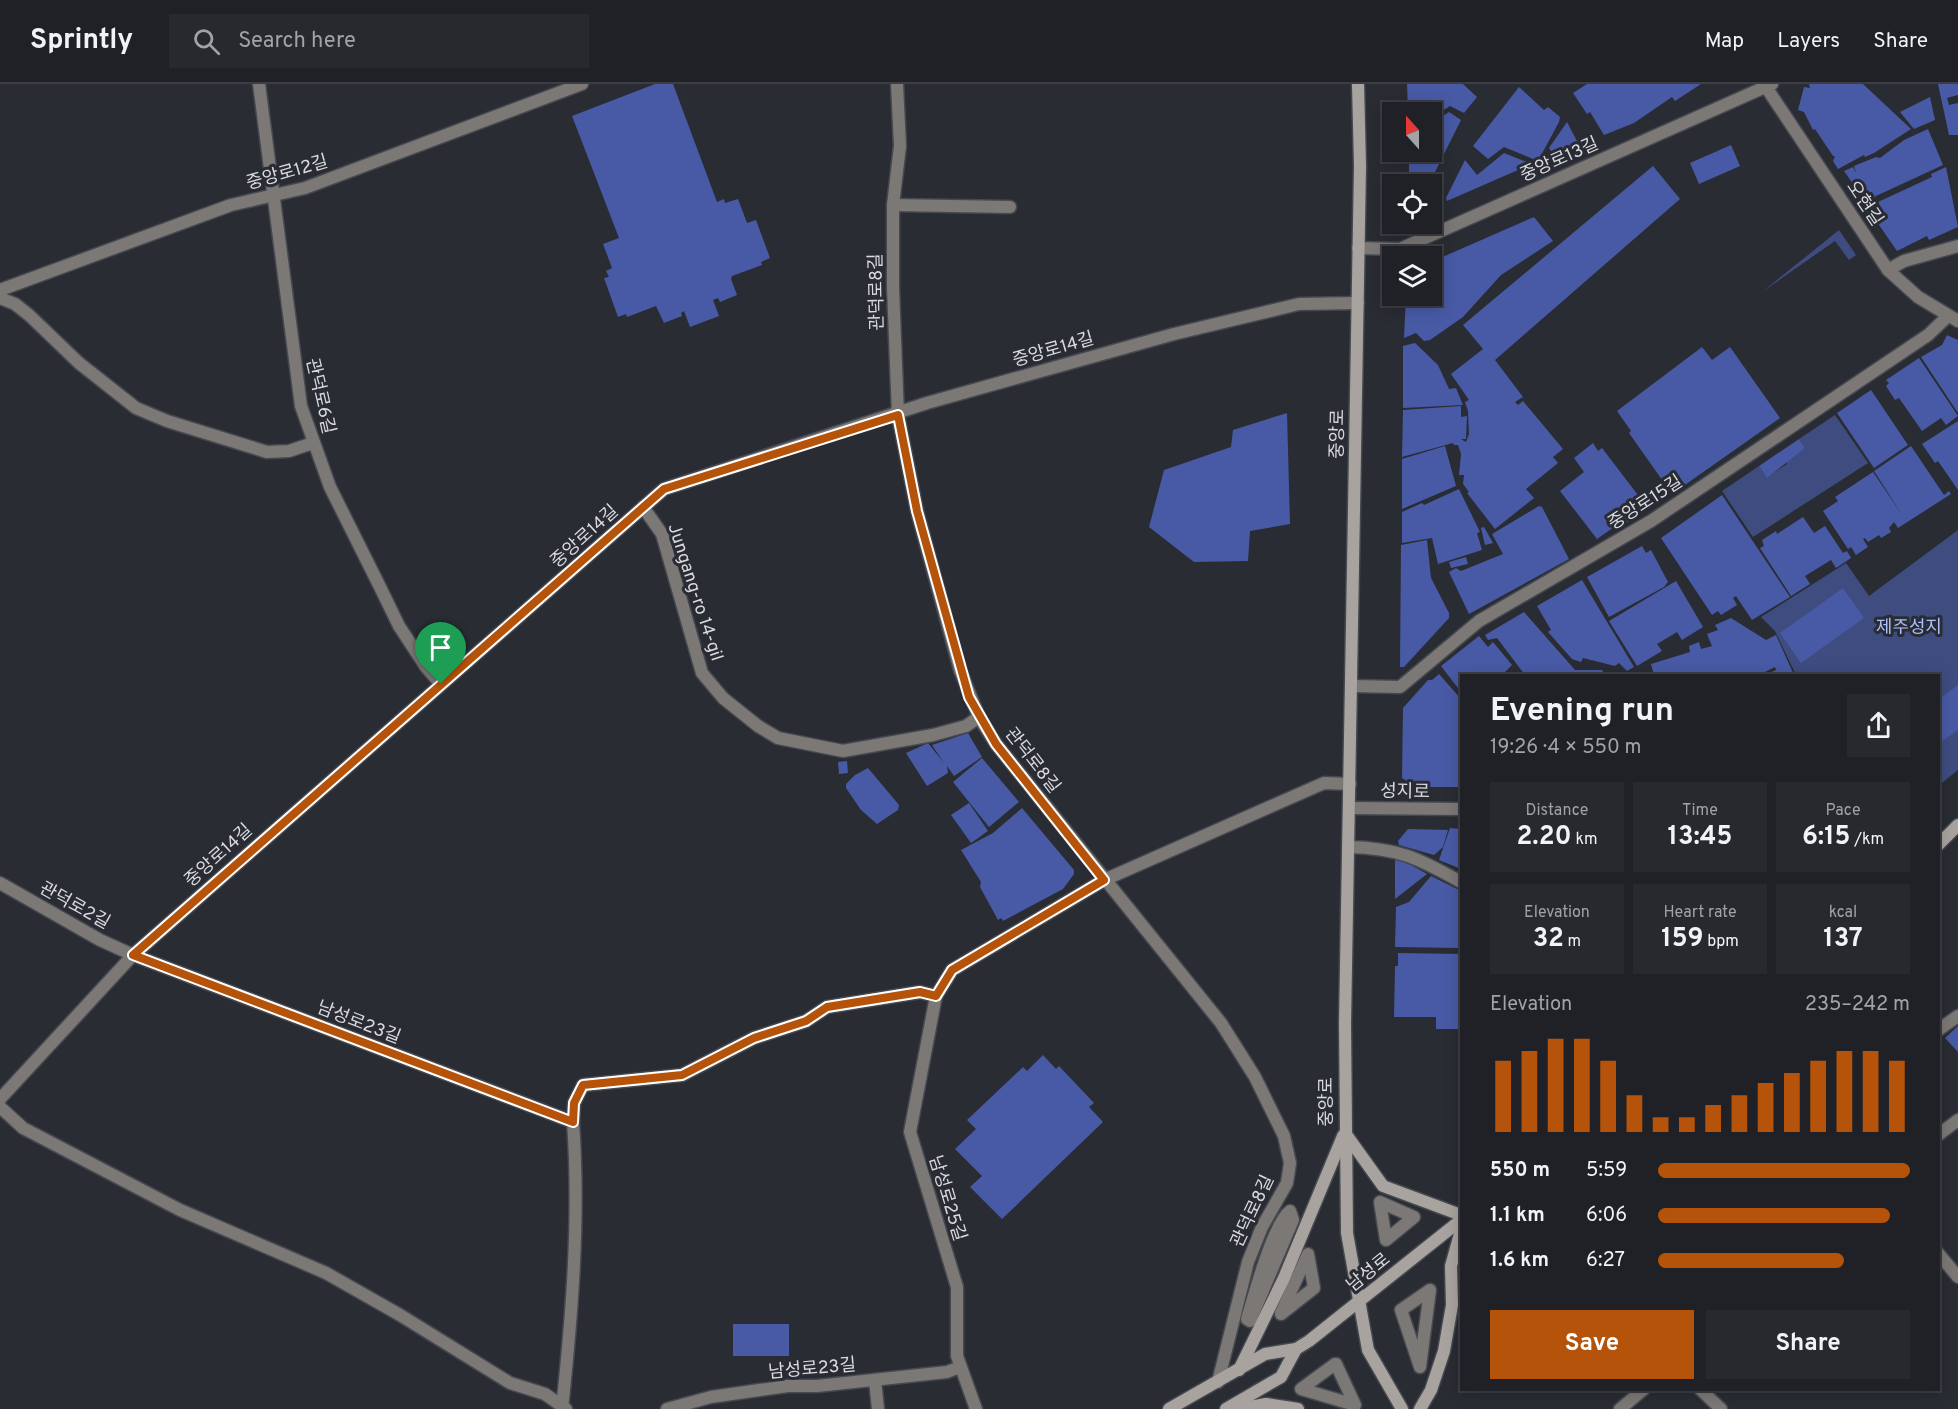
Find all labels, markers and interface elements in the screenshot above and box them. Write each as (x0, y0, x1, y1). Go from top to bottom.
search box (169, 14, 589, 68)
text: Sprintly (30, 23, 133, 59)
icon: search (190, 25, 223, 58)
text: Search here (238, 28, 356, 55)
text: Map (1705, 28, 1744, 55)
text: Layers (1777, 28, 1840, 55)
text: Share (1873, 28, 1928, 55)
north arrow (1382, 102, 1442, 162)
map controls (1382, 102, 1442, 306)
street label: 중앙로13길 (1517, 133, 1603, 188)
street label: 중앙로12길 (244, 151, 331, 196)
button: locate (1382, 174, 1442, 234)
street label: 오현길 (1840, 177, 1887, 231)
button: layers (1382, 246, 1442, 306)
street label: 관덕로8길 (865, 253, 890, 331)
street label: 중앙로14길 (1010, 328, 1097, 373)
street label: 관덕로6길 (300, 356, 339, 436)
street label: 중앙로 (1327, 409, 1350, 459)
street label: 중앙로15길 (1604, 471, 1687, 536)
street label: 중앙로14길 (546, 501, 624, 574)
street label: Jungang-ro 14-gil (662, 521, 728, 664)
park label: 제주성지 (1876, 617, 1942, 640)
pin (415, 622, 466, 684)
icon: arrive (424, 631, 457, 664)
text: Evening run (1490, 691, 1674, 733)
button: share (1847, 694, 1910, 757)
street label: 관덕로8길 (999, 723, 1065, 798)
text: 19:26 · 4 × 550 m (1490, 735, 1641, 761)
street label: 성지로 (1380, 781, 1430, 804)
text: Distance (1526, 801, 1588, 821)
text: Time (1682, 801, 1718, 821)
text: Pace (1825, 801, 1861, 821)
street label: 중앙로14길 (180, 820, 258, 893)
text: 2.20 (1516, 821, 1572, 854)
text: 13:45 (1668, 821, 1732, 854)
text: 6:15 (1802, 821, 1850, 854)
text: km (1572, 830, 1598, 850)
text: /km (1850, 830, 1884, 850)
street label: 관덕로2길 (35, 878, 114, 935)
text: Elevation (1524, 903, 1590, 923)
text: Heart rate (1663, 903, 1737, 923)
text: kcal (1829, 903, 1857, 923)
text: 32 (1533, 923, 1564, 956)
text: 159 (1661, 923, 1704, 956)
text: 137 (1823, 923, 1863, 956)
text: m (1564, 932, 1581, 952)
text: bpm (1704, 932, 1739, 952)
text: Elevation (1490, 992, 1572, 1018)
text: 235–242 m (1805, 992, 1910, 1018)
street label: 남성로23길 (313, 997, 404, 1050)
street label: 중앙로 (1316, 1077, 1339, 1127)
street label: 남성로25길 (923, 1153, 970, 1244)
text: 550 m (1490, 1158, 1550, 1184)
text: 5:59 (1586, 1158, 1627, 1184)
street label: 관덕로8길 (1227, 1172, 1280, 1252)
text: 1.1 km (1490, 1203, 1545, 1229)
text: 6:06 (1586, 1203, 1627, 1229)
text: 1.6 km (1490, 1248, 1549, 1274)
text: 6:27 (1586, 1248, 1625, 1274)
street label: 남성로 (1342, 1249, 1395, 1298)
button: Save (1490, 1310, 1694, 1379)
button: Share (1706, 1310, 1910, 1379)
street label: 남성로23길 (767, 1354, 857, 1385)

